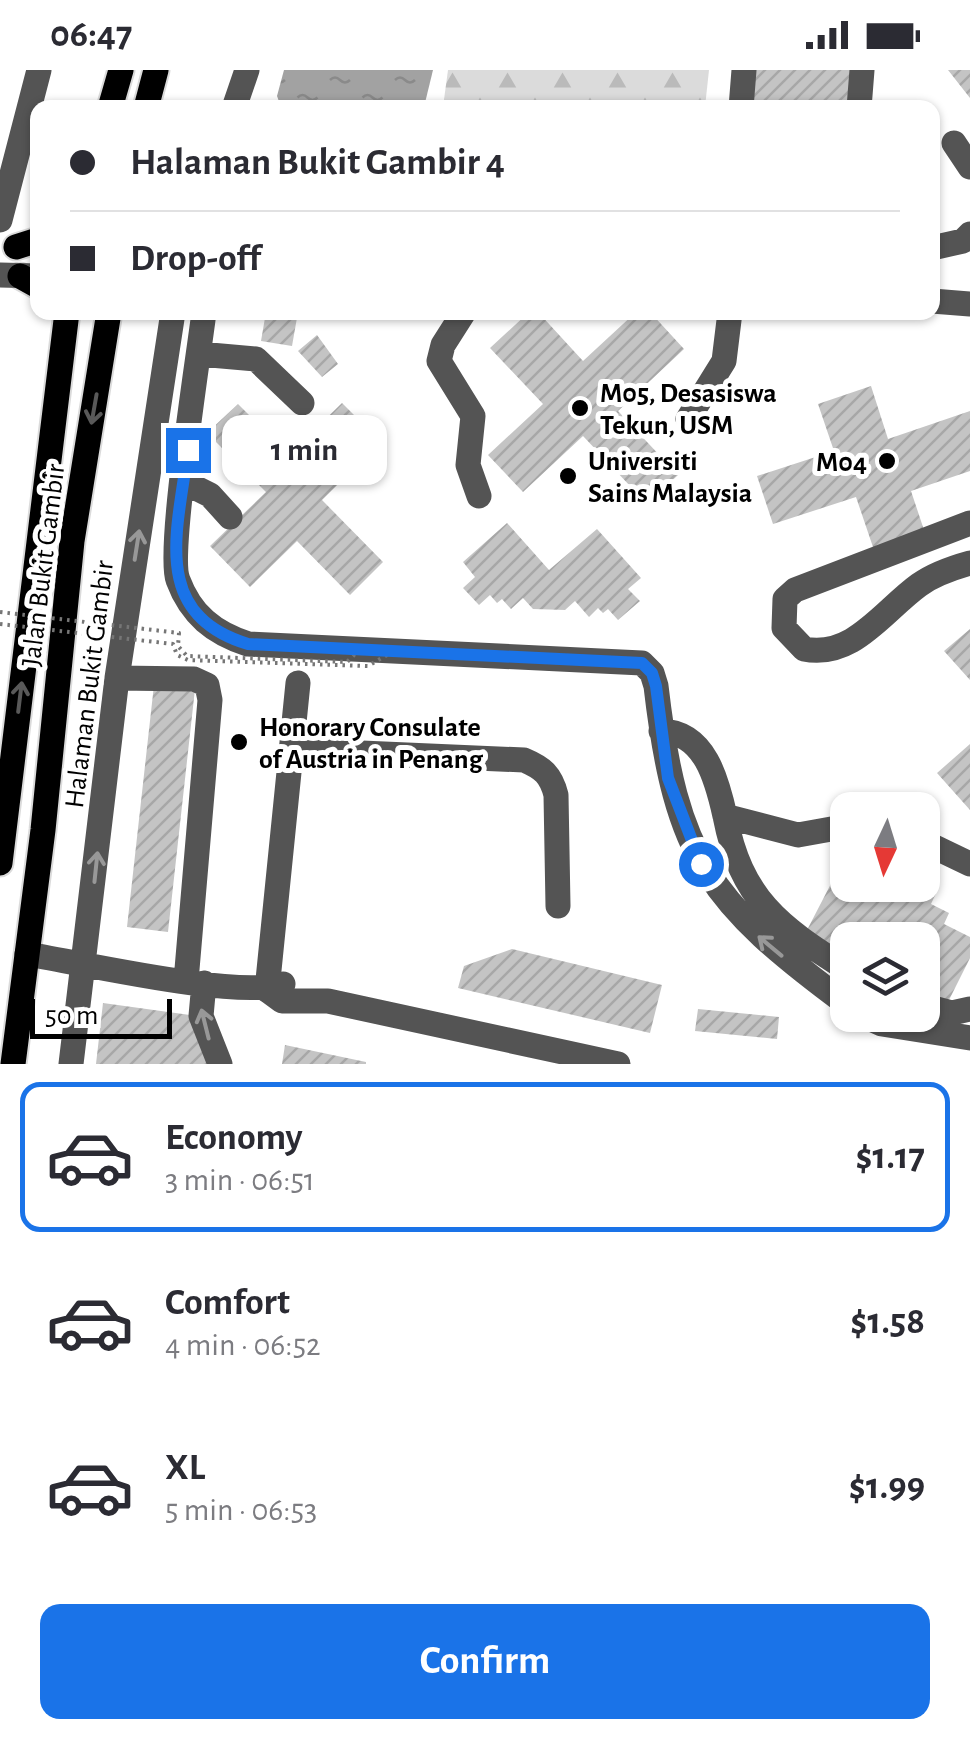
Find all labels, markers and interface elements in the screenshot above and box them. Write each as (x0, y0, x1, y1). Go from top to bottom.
text: 06:47 (50, 16, 132, 54)
text: Halaman Bukit Gambir 4 (130, 144, 505, 182)
text: Drop-off (130, 240, 261, 278)
place label: M05, Desasiswa Tekun, USM (600, 380, 777, 440)
one-way arrow (84, 392, 103, 425)
marker: M05, Desasiswa Tekun, USM (569, 397, 591, 419)
callout: 1 min (223, 415, 388, 485)
route end (166, 428, 211, 473)
text: 1 min (271, 434, 338, 466)
place label: Universiti Sains Malaysia (588, 448, 752, 508)
place label: M04 (816, 449, 867, 477)
marker: M04 (876, 450, 898, 472)
street label: Jalan Bukit Gambir (18, 462, 70, 668)
marker: Universiti Sains Malaysia (557, 465, 579, 487)
one-way arrow (128, 529, 147, 561)
street label: Halaman Bukit Gambir (61, 559, 119, 810)
one-way arrow (11, 681, 30, 714)
place label: Honorary Consulate of Austria in Penang (259, 714, 484, 774)
marker: Honorary Consulate of Austria in Penang (228, 731, 250, 753)
north arrow (830, 792, 940, 902)
map controls (830, 792, 940, 1032)
route start (679, 842, 724, 887)
one-way arrow (86, 851, 105, 884)
button: layers (830, 922, 940, 1032)
one-way arrow (757, 935, 783, 957)
scale bar (30, 994, 172, 1038)
text: 50 m (45, 1002, 99, 1030)
one-way arrow (195, 1009, 214, 1041)
icon: car (45, 1112, 135, 1202)
text: Economy (165, 1119, 303, 1157)
text: $1.17 (855, 1138, 925, 1176)
text: 3 min · 06:51 (165, 1164, 315, 1196)
icon: car (45, 1277, 135, 1367)
text: Comfort (165, 1284, 290, 1322)
text: $1.58 (850, 1303, 925, 1341)
text: 4 min · 06:52 (165, 1329, 321, 1361)
icon: car (45, 1442, 135, 1532)
text: XL (165, 1449, 205, 1487)
text: $1.99 (849, 1468, 925, 1506)
text: 5 min · 06:53 (165, 1494, 317, 1526)
button: Confirm (40, 1604, 930, 1719)

